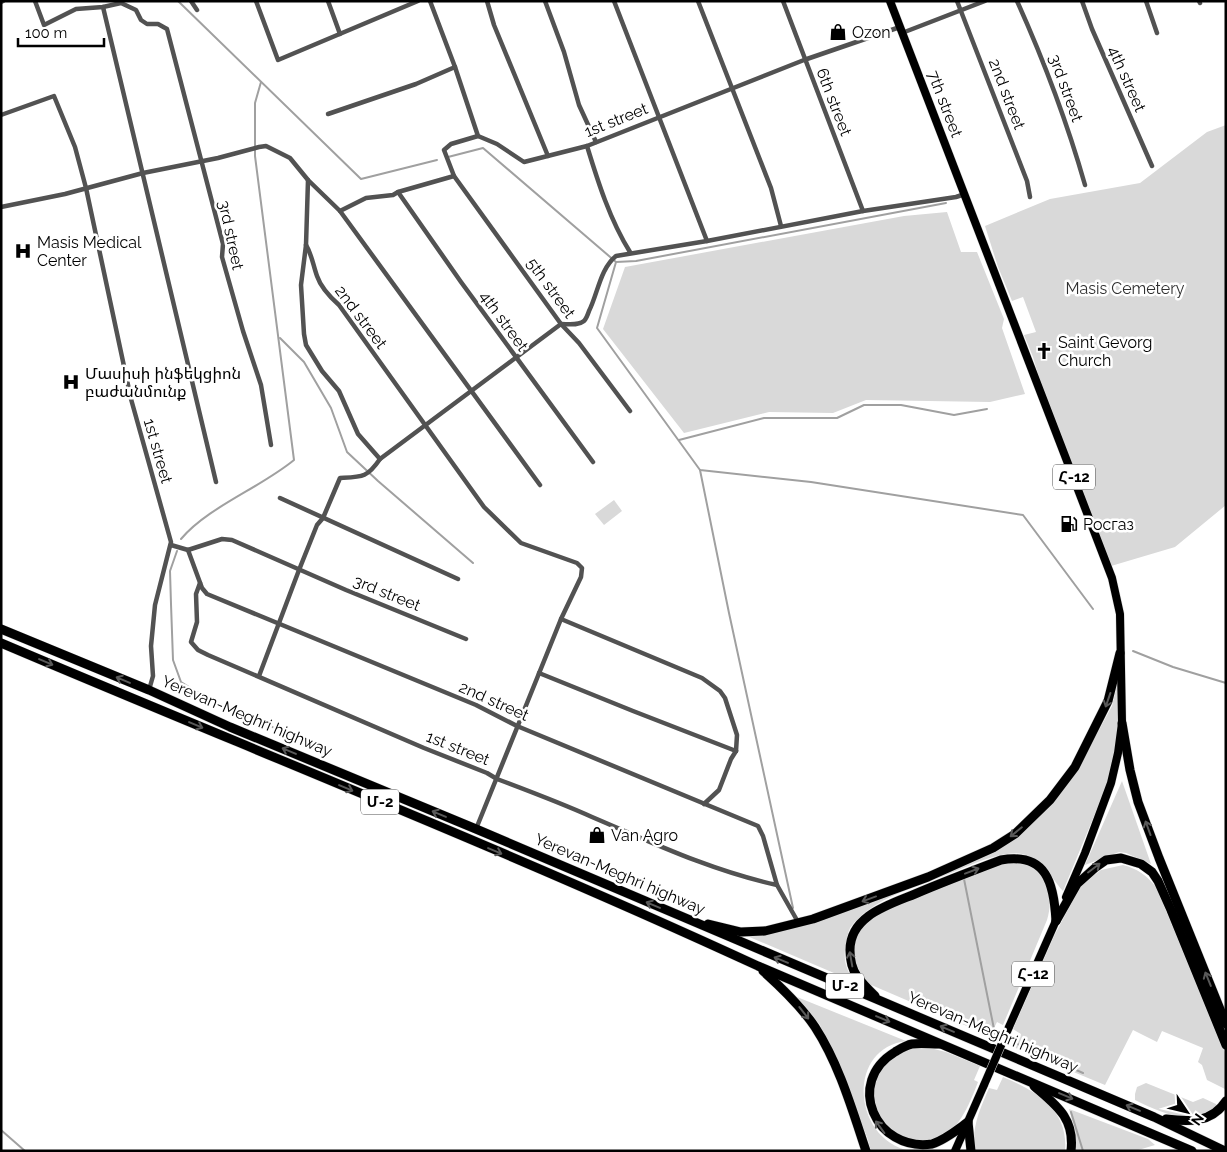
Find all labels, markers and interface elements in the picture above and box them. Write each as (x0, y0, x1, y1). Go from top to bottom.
scale bar (18, 15, 104, 47)
shop icon: Ozon (828, 22, 848, 42)
place label: Ozon (852, 23, 891, 42)
text: 100 m (25, 24, 67, 42)
street label: 4th street (1104, 43, 1150, 115)
street label: 3rd street (1045, 52, 1087, 125)
street label: 2nd street (985, 56, 1029, 133)
street label: 6th street (812, 65, 856, 139)
street label: 7th street (924, 68, 967, 141)
street label: 1st street (582, 98, 651, 141)
street label: 3rd street (214, 199, 248, 272)
place label: Masis Medical Center (37, 233, 142, 270)
hospital icon: Masis Medical Center (13, 241, 33, 261)
street label: 5th street (523, 254, 580, 322)
park label: Masis Cemetery (1066, 279, 1185, 298)
street label: 2nd street (331, 282, 391, 353)
street label: 4th street (476, 287, 533, 355)
place label: Saint Gevorg Church (1058, 333, 1152, 370)
church icon: Saint Gevorg Church (1034, 341, 1054, 361)
place label: Մասիսի ինֆեկցիոն բաժանմունք (85, 364, 241, 401)
hospital icon: Մասիսի ինֆեկցիոն բաժանմունք (61, 372, 81, 392)
street label: 1st street (140, 416, 176, 486)
road number: Հ-12 (1053, 464, 1095, 490)
fuel station icon: Росгаз (1059, 514, 1079, 534)
place label: Росгаз (1083, 515, 1134, 534)
street label: 3rd street (351, 571, 424, 615)
one-way arrow (38, 657, 53, 667)
street label: Yerevan-Meghri highway (159, 671, 335, 761)
one-way arrow (116, 674, 131, 684)
street label: 2nd street (456, 677, 532, 725)
one-way arrow (1103, 692, 1112, 708)
one-way arrow (188, 720, 203, 730)
street label: 1st street (424, 727, 493, 770)
one-way arrow (281, 746, 296, 755)
one-way arrow (337, 784, 353, 793)
road number: Մ-2 (361, 790, 399, 814)
one-way arrow (432, 808, 447, 818)
one-way arrow (1143, 820, 1152, 836)
shop icon: Van Agro (587, 825, 607, 845)
place label: Van Agro (611, 826, 678, 845)
one-way arrow (1010, 826, 1023, 837)
street label: Yerevan-Meghri highway (532, 829, 708, 919)
one-way arrow (487, 846, 502, 856)
one-way arrow (1087, 863, 1100, 874)
one-way arrow (964, 866, 979, 875)
one-way arrow (862, 895, 877, 904)
one-way arrow (646, 899, 661, 909)
one-way arrow (846, 951, 856, 967)
one-way arrow (774, 954, 789, 963)
road number: Հ-12 (1012, 962, 1054, 986)
one-way arrow (1203, 971, 1212, 987)
road number: Մ-2 (826, 974, 864, 998)
street label: Yerevan-Meghri highway (905, 987, 1081, 1077)
one-way arrow (799, 1006, 810, 1019)
one-way arrow (875, 1014, 890, 1024)
one-way arrow (940, 1024, 955, 1034)
north arrow (1162, 1087, 1212, 1137)
one-way arrow (1058, 1092, 1073, 1102)
one-way arrow (1126, 1103, 1141, 1113)
text: N (1188, 1110, 1207, 1128)
one-way arrow (875, 1121, 886, 1134)

